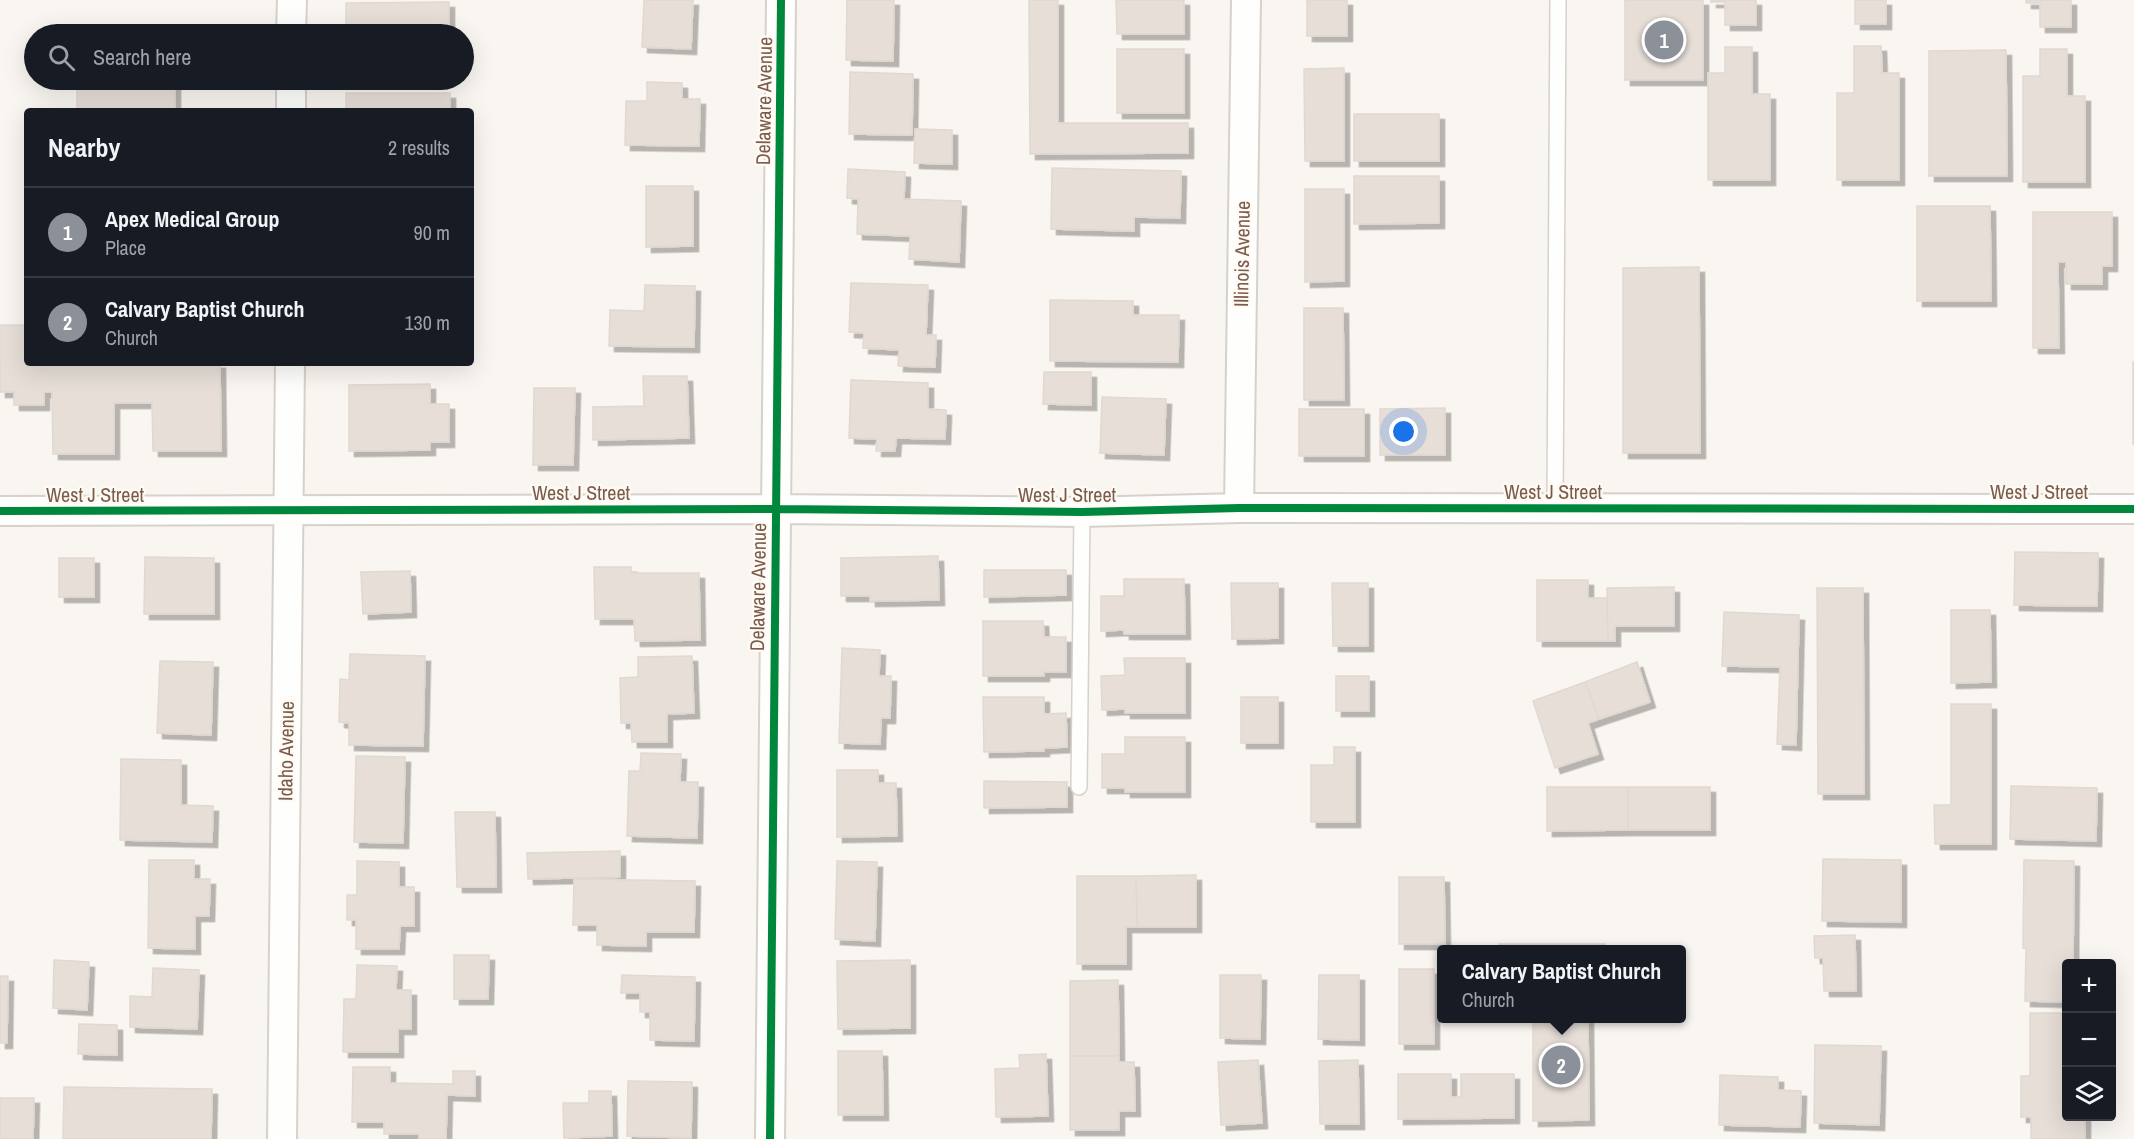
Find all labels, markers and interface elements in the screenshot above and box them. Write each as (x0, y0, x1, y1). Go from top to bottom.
pin: 1 (1644, 18, 1684, 63)
search box (24, 24, 474, 90)
street label: Delaware Avenue (749, 37, 778, 165)
icon: search (45, 41, 78, 74)
text: Search here (93, 42, 191, 72)
text: Nearby (48, 130, 120, 165)
text: 2 results (388, 134, 450, 161)
street label: Illinois Avenue (1227, 201, 1256, 307)
text: Apex Medical Group (105, 204, 279, 234)
text: 1 (63, 219, 72, 246)
text: 90 m (414, 219, 450, 246)
text: Place (105, 234, 146, 261)
text: Calvary Baptist Church (105, 294, 305, 324)
text: 2 (63, 309, 72, 336)
text: 130 m (404, 309, 450, 336)
text: Church (105, 324, 158, 351)
your location (1389, 417, 1418, 446)
street label: West J Street (1504, 478, 1603, 505)
street label: West J Street (1990, 478, 2089, 505)
street label: West J Street (532, 479, 631, 506)
street label: West J Street (46, 481, 145, 508)
street label: West J Street (1018, 481, 1117, 508)
street label: Delaware Avenue (743, 523, 772, 651)
street label: Idaho Avenue (271, 701, 300, 801)
popup (1437, 945, 1686, 1023)
text: Calvary Baptist Church (1462, 956, 1661, 986)
map controls (2062, 959, 2116, 1121)
button: + (2062, 959, 2116, 1013)
text: Church (1462, 986, 1515, 1013)
button: − (2062, 1013, 2116, 1067)
pin: 2 (1542, 1042, 1580, 1088)
button: layers (2062, 1067, 2116, 1121)

